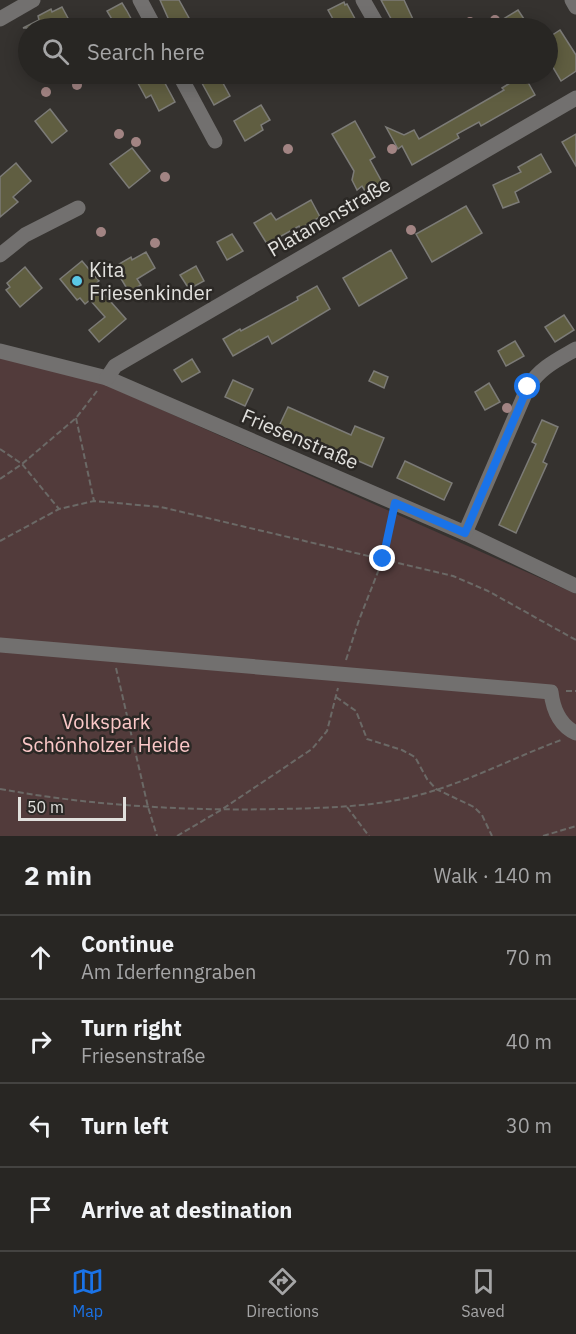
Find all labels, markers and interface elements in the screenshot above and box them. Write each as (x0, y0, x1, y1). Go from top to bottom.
search box (18, 18, 558, 84)
icon: search (39, 35, 72, 68)
text: Search here (87, 37, 205, 66)
street label: Platanenstraße (262, 170, 395, 263)
place label: Kita Friesenkinder (89, 256, 212, 306)
marker: Kita Friesenkinder (70, 274, 84, 288)
route start (514, 373, 540, 399)
street label: Friesenstraße (238, 402, 363, 475)
route end (369, 545, 395, 571)
park label: Volkspark Schönholzer Heide (22, 708, 190, 758)
scale bar (18, 794, 126, 822)
text: 50 m (27, 797, 64, 817)
text: 2 min (24, 858, 92, 892)
text: Walk · 140 m (434, 862, 552, 889)
text: Continue (81, 929, 174, 958)
icon: ahead (24, 941, 57, 974)
text: 70 m (506, 944, 552, 971)
text: Am Iderfenngraben (81, 958, 256, 985)
text: Turn right (81, 1013, 182, 1042)
icon: right (24, 1025, 57, 1058)
text: 40 m (506, 1028, 552, 1055)
text: Friesenstraße (81, 1042, 206, 1069)
icon: left (24, 1109, 57, 1142)
text: Turn left (81, 1111, 169, 1140)
text: 30 m (506, 1112, 552, 1139)
icon: arrive (24, 1193, 57, 1226)
text: Arrive at destination (81, 1195, 292, 1224)
tab: Map (71, 1265, 104, 1321)
tab: Directions (246, 1265, 319, 1321)
tab: Saved (461, 1265, 505, 1321)

